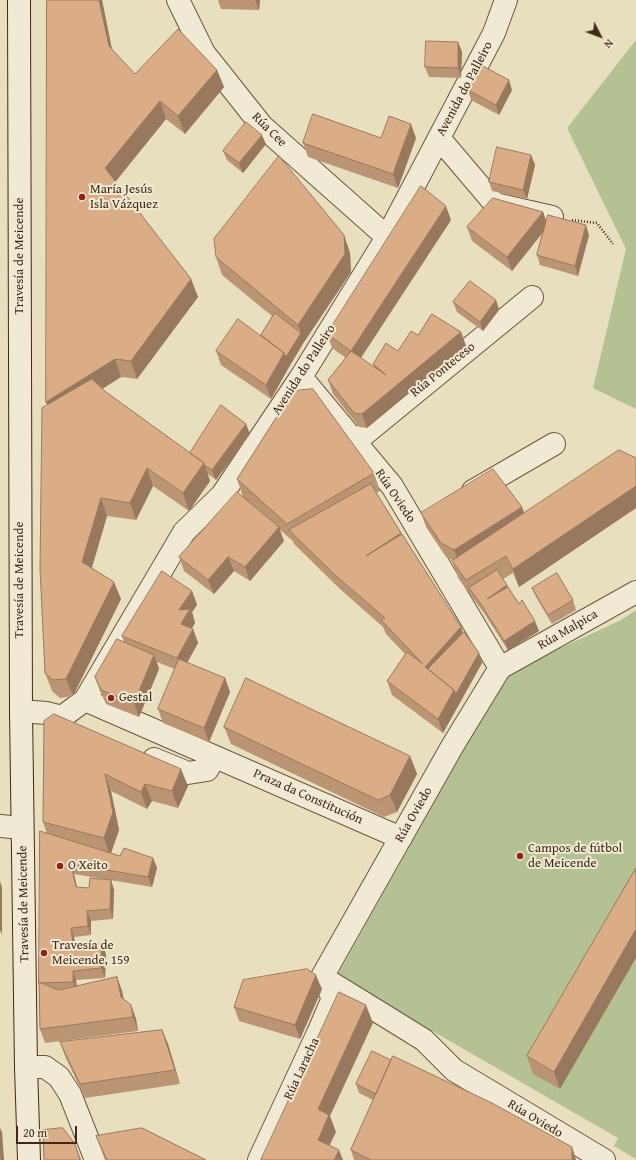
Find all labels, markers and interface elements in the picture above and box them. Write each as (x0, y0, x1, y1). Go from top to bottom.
north arrow (580, 16, 620, 56)
text: N (601, 36, 617, 52)
street label: Avenida do Palleiro (434, 39, 496, 139)
street label: Rúa Cee (248, 109, 290, 151)
place label: María Jesús Isla Vázquez (90, 182, 158, 213)
marker: María Jesús Isla Vázquez (77, 192, 87, 202)
street label: Travesía de Meicende (12, 197, 28, 315)
street label: Avenida do Palleiro (269, 322, 339, 418)
street label: Rúa Ponteceso (407, 339, 479, 401)
street label: Rúa Oviedo (371, 466, 419, 526)
street label: Travesía de Meicende (12, 521, 28, 639)
street label: Rúa Malpica (535, 607, 601, 653)
place label: Gestal (119, 690, 152, 706)
marker: Gestal (106, 693, 116, 703)
street label: Praza da Constitución (251, 766, 365, 828)
street label: Rúa Oviedo (392, 785, 436, 845)
place label: Campos de fútbol de Meicende (528, 841, 622, 872)
street label: Travesía de Meicende (15, 845, 33, 963)
marker: Campos de fútbol de Meicende (515, 851, 525, 861)
place label: O Xeito (68, 858, 108, 874)
marker: O Xeito (55, 861, 65, 871)
place label: Travesía de Meicende, 159 (52, 938, 129, 969)
marker: Travesía de Meicende, 159 (39, 948, 49, 958)
street label: Rúa Laracha (281, 1036, 323, 1102)
street label: Rúa Oviedo (505, 1097, 565, 1141)
scale bar (18, 1118, 79, 1144)
text: 20 m (23, 1124, 47, 1141)

